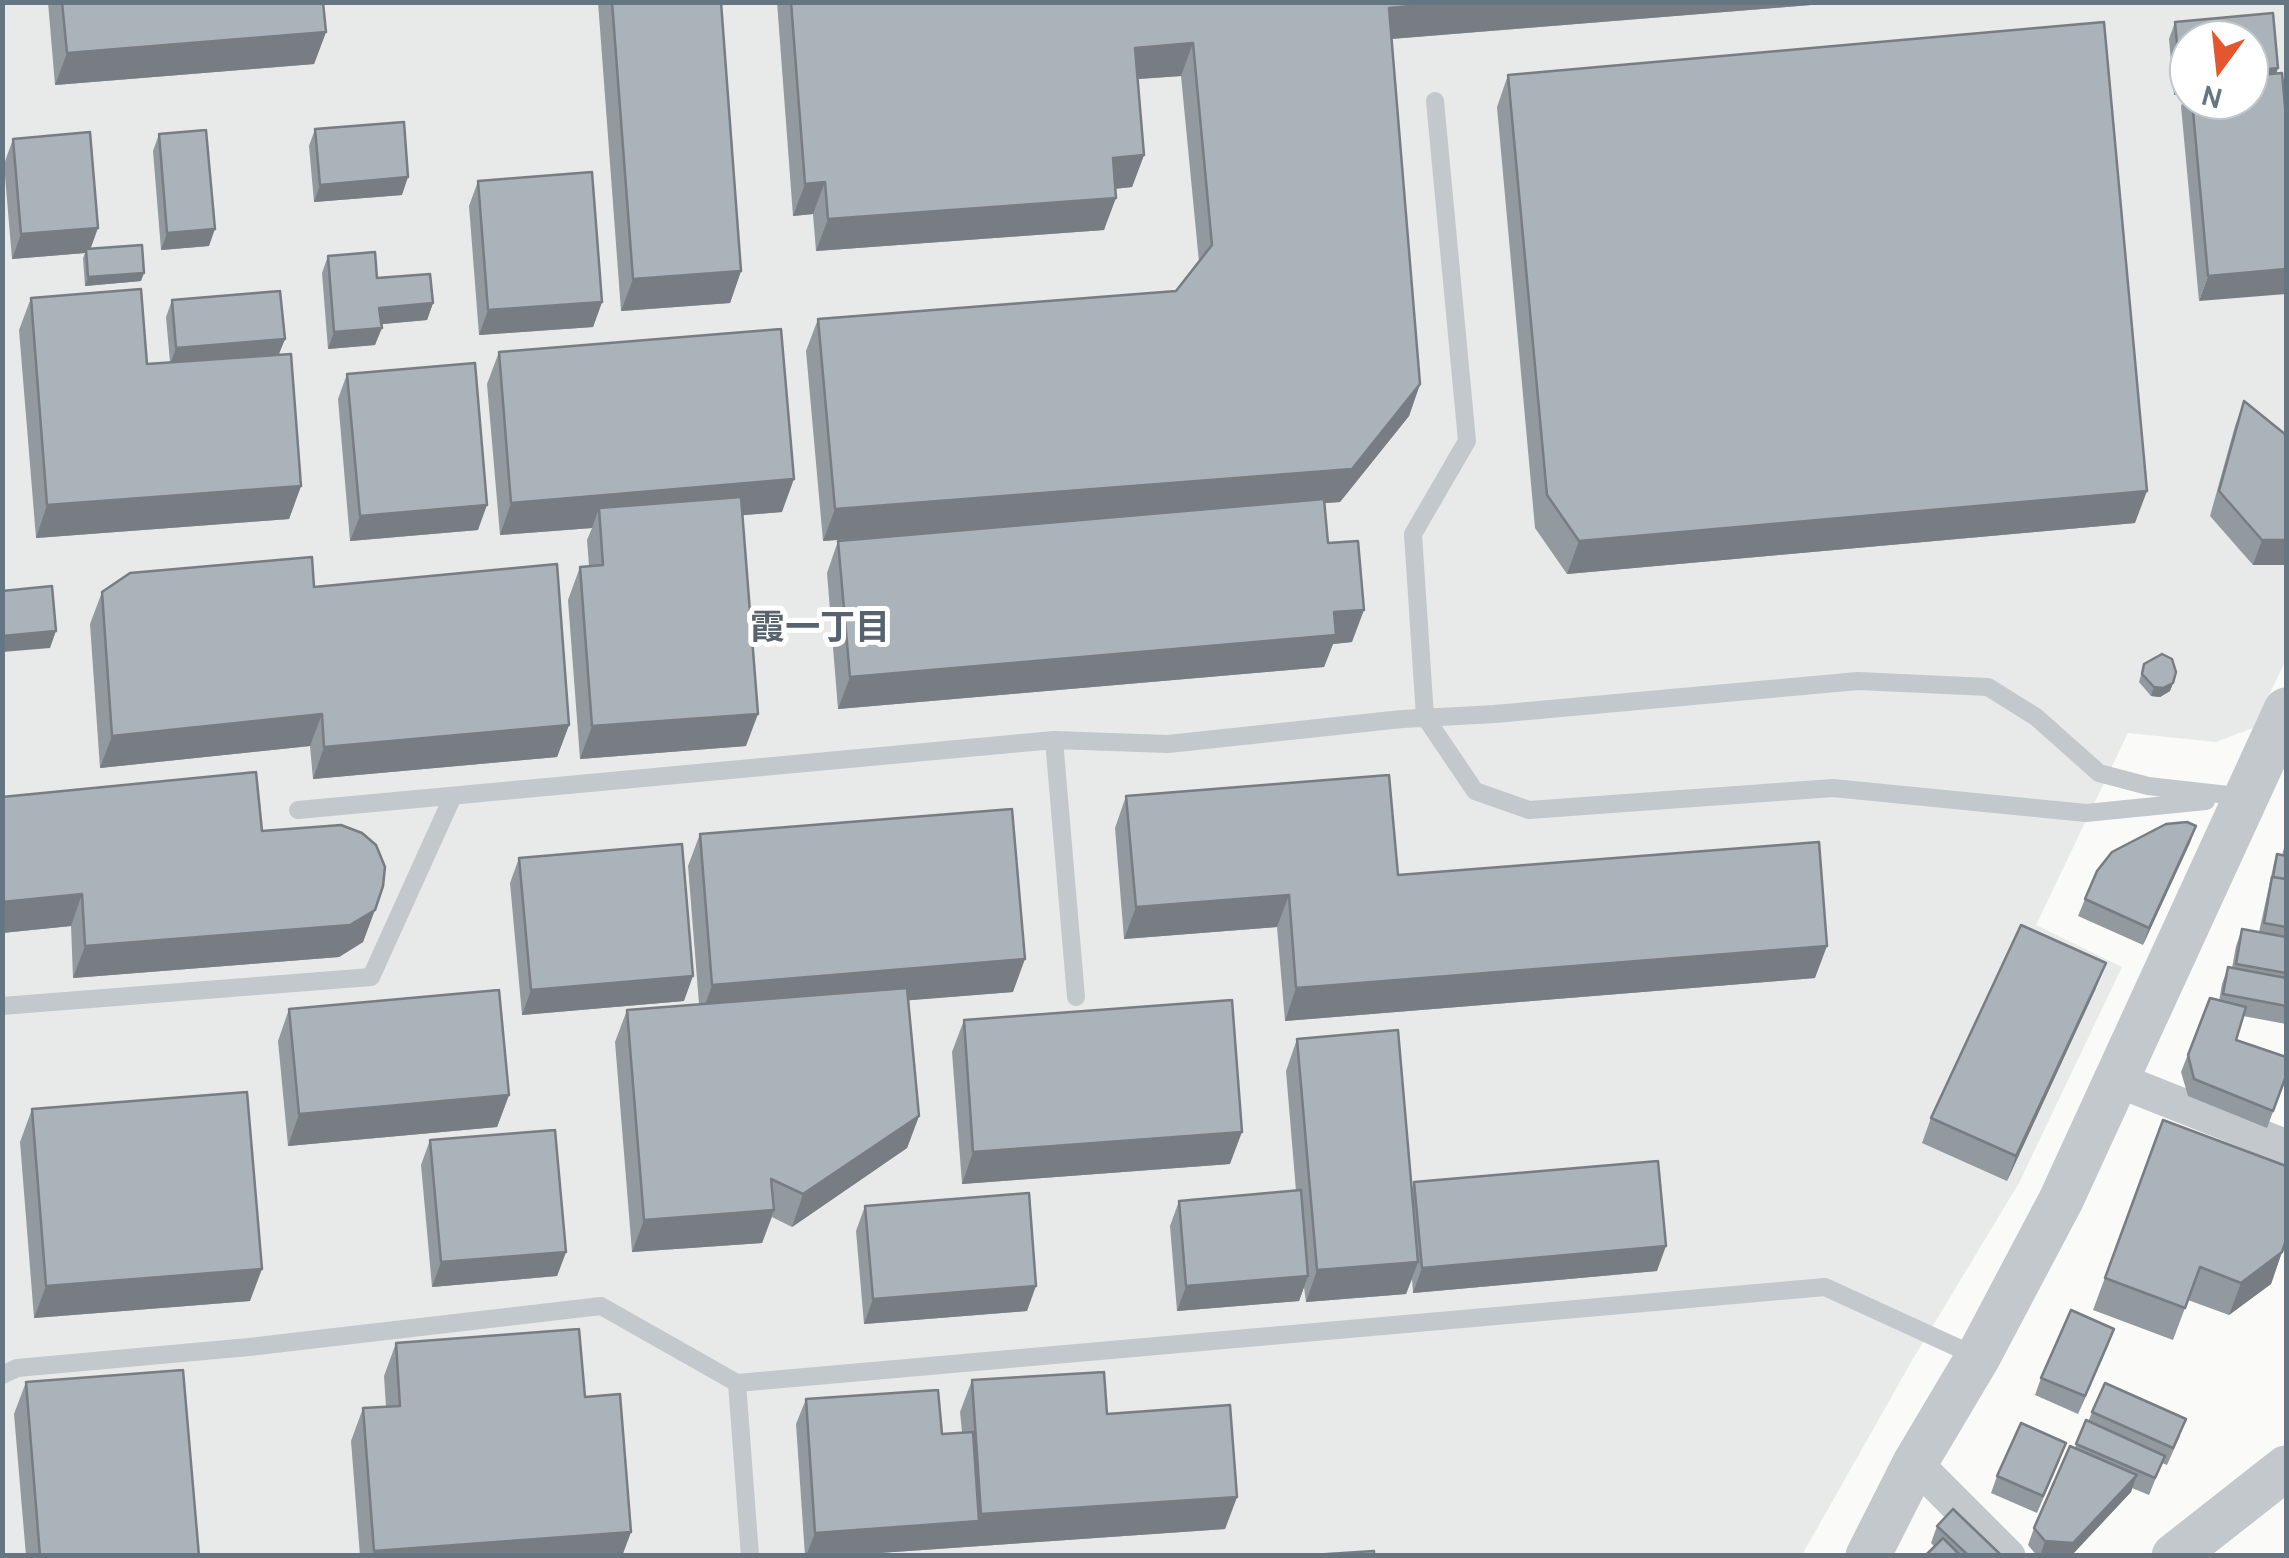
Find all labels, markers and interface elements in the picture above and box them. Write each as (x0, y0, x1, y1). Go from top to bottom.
north arrow (2169, 20, 2269, 120)
text: N (2198, 78, 2226, 116)
district label: 霞一丁目 (750, 608, 890, 650)

